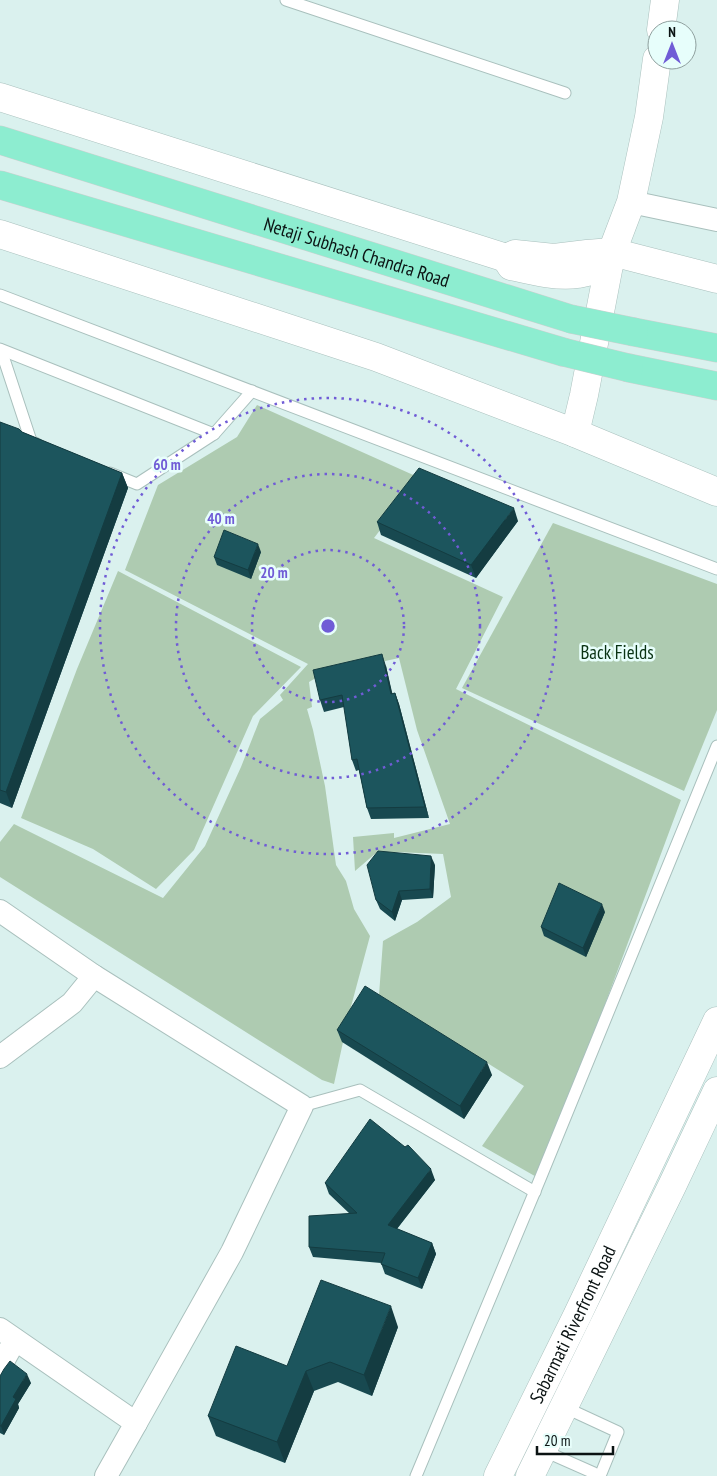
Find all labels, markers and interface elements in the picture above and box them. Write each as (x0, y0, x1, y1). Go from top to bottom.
north arrow (647, 20, 697, 70)
text: N (668, 23, 676, 41)
street label: Netaji Subhash Chandra Road (261, 212, 453, 292)
text: 60 m (153, 455, 181, 474)
text: 40 m (207, 509, 235, 528)
text: 20 m (260, 563, 288, 582)
centre of rings (319, 617, 337, 635)
park label: Back Fields (580, 640, 654, 664)
street label: Sabarmati Riverfront Road (524, 1242, 621, 1407)
scale bar (537, 1424, 613, 1456)
text: 20 m (544, 1431, 570, 1450)

